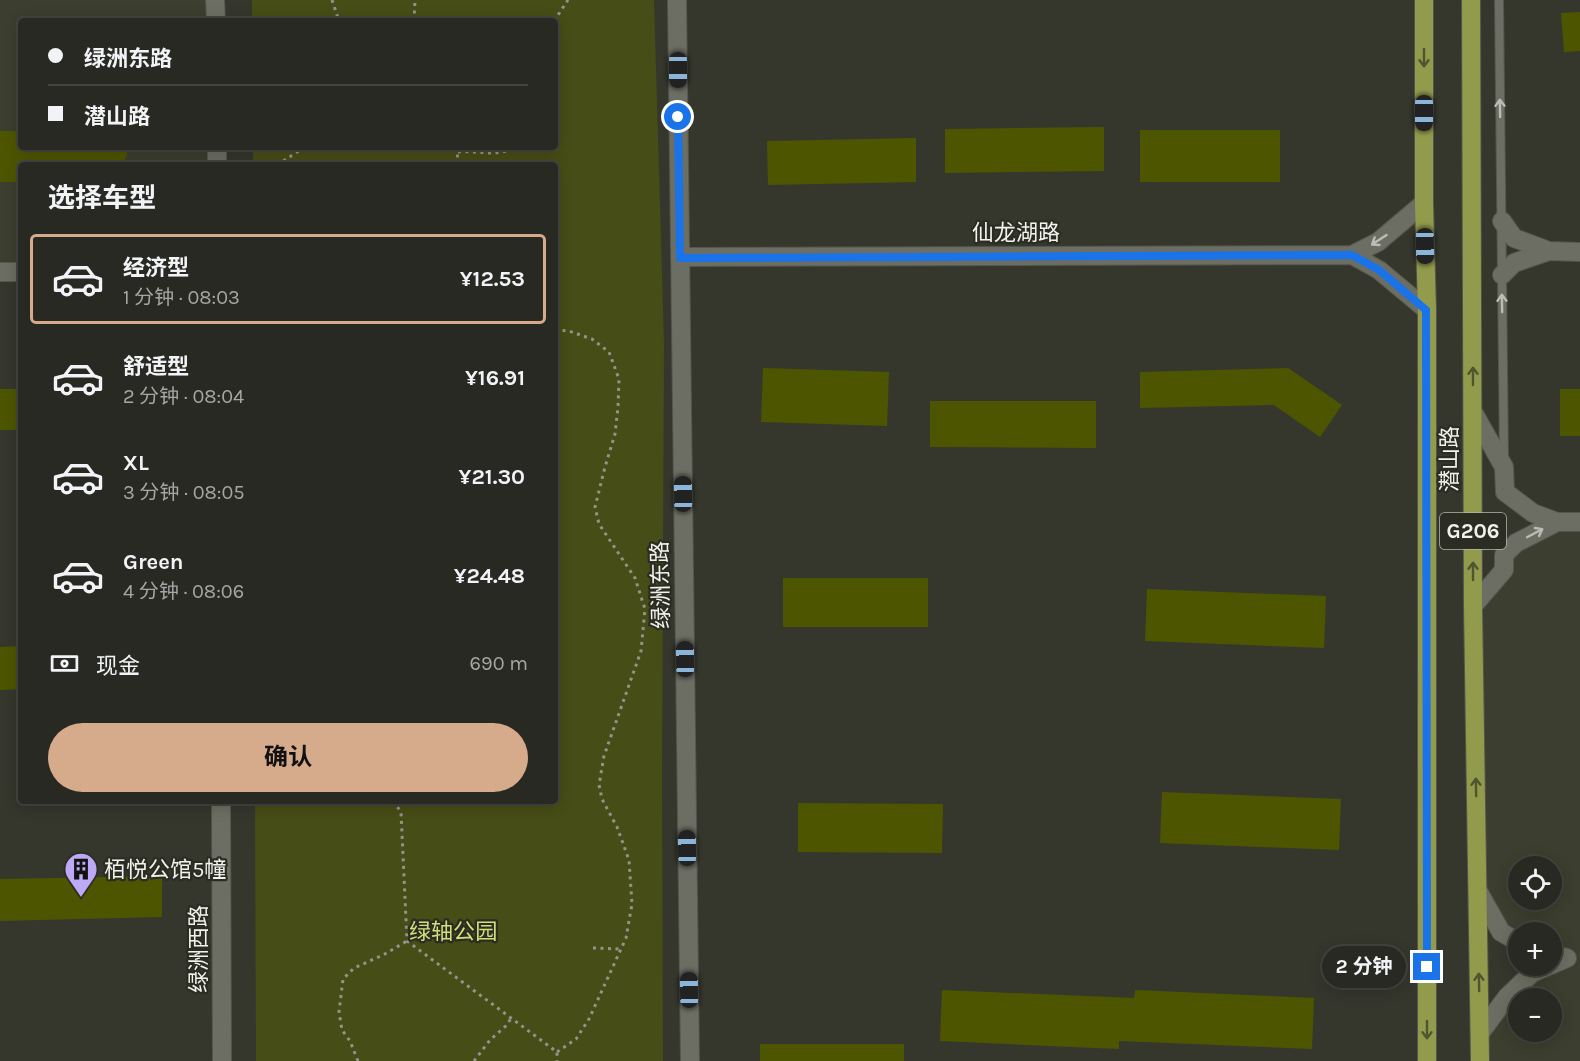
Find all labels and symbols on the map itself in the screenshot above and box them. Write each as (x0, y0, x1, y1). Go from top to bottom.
one-way arrow (1418, 48, 1430, 68)
car (669, 52, 687, 88)
car (1415, 95, 1433, 131)
one-way arrow (1494, 99, 1506, 119)
route start (664, 103, 691, 130)
street label: 仙龙湖路 (972, 220, 1060, 246)
car (1416, 228, 1434, 264)
one-way arrow (1371, 234, 1387, 246)
one-way arrow (1497, 294, 1508, 314)
one-way arrow (1467, 366, 1479, 386)
street label: 潜山路 (1437, 426, 1463, 492)
car (674, 476, 692, 512)
road number: G206 (1440, 513, 1506, 549)
one-way arrow (1526, 527, 1544, 539)
street label: 绿洲东路 (647, 541, 675, 629)
one-way arrow (1467, 561, 1479, 581)
car (676, 641, 694, 677)
one-way arrow (1470, 777, 1482, 797)
car (678, 830, 696, 866)
building icon: 栢悦公馆5幢 (63, 851, 99, 898)
place label: 栢悦公馆5幢 (104, 857, 226, 883)
street label: 绿洲西路 (186, 905, 212, 993)
park label: 绿轴公园 (409, 919, 497, 945)
callout: 2 分钟 (1322, 946, 1406, 988)
route end (1413, 953, 1440, 980)
car (680, 972, 698, 1008)
one-way arrow (1474, 972, 1485, 992)
one-way arrow (1421, 1020, 1433, 1040)

